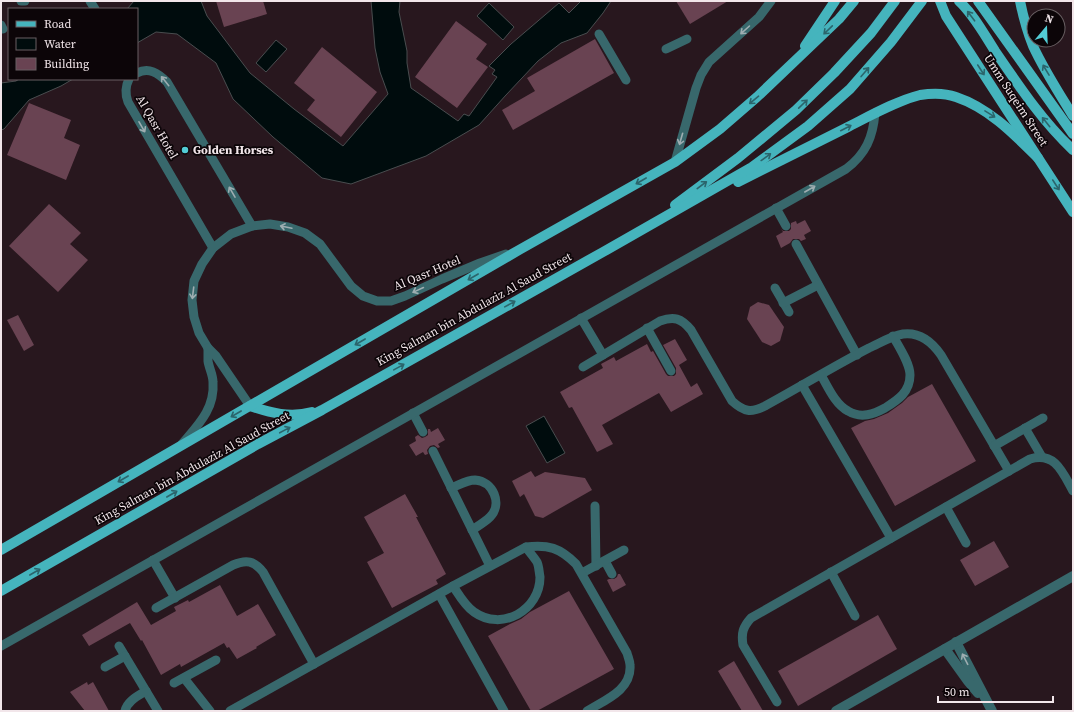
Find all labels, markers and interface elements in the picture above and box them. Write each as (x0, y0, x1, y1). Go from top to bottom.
legend (8, 8, 138, 80)
north arrow (1026, 8, 1066, 48)
one-way arrow (967, 10, 975, 21)
text: N (1043, 11, 1055, 27)
text: Road (44, 16, 71, 32)
one-way arrow (740, 25, 750, 35)
one-way arrow (823, 25, 833, 35)
text: Water (44, 36, 76, 52)
street label: Umm Suqeim Street (980, 51, 1052, 149)
text: Building (44, 56, 89, 72)
one-way arrow (978, 64, 986, 76)
one-way arrow (1041, 64, 1049, 76)
one-way arrow (860, 67, 869, 78)
one-way arrow (161, 76, 170, 87)
street label: Al Qasr Hotel (132, 92, 182, 162)
one-way arrow (749, 95, 760, 104)
one-way arrow (798, 99, 808, 109)
one-way arrow (984, 111, 996, 119)
one-way arrow (1042, 116, 1050, 127)
one-way arrow (139, 121, 147, 133)
one-way arrow (840, 123, 852, 131)
one-way arrow (677, 132, 685, 145)
place label: Golden Horses (193, 142, 274, 158)
marker: Golden Horses (180, 145, 190, 155)
one-way arrow (761, 152, 772, 161)
one-way arrow (635, 177, 647, 185)
one-way arrow (1051, 179, 1060, 190)
one-way arrow (696, 181, 707, 189)
one-way arrow (804, 185, 816, 193)
one-way arrow (228, 187, 236, 198)
one-way arrow (280, 223, 293, 231)
street label: King Salman bin Abdulaziz Al Saud Street (374, 248, 574, 370)
street label: Al Qasr Hotel (391, 252, 463, 294)
one-way arrow (467, 273, 479, 281)
one-way arrow (189, 286, 197, 299)
one-way arrow (412, 287, 424, 294)
one-way arrow (504, 300, 516, 308)
one-way arrow (355, 338, 367, 346)
one-way arrow (393, 362, 405, 370)
street label: King Salman bin Abdulaziz Al Saud Street (92, 407, 292, 529)
one-way arrow (230, 410, 242, 418)
one-way arrow (279, 425, 291, 433)
one-way arrow (118, 475, 129, 483)
one-way arrow (166, 489, 178, 497)
one-way arrow (29, 567, 41, 575)
one-way arrow (961, 653, 968, 665)
scale bar (938, 678, 1053, 704)
text: 50 m (944, 684, 970, 700)

